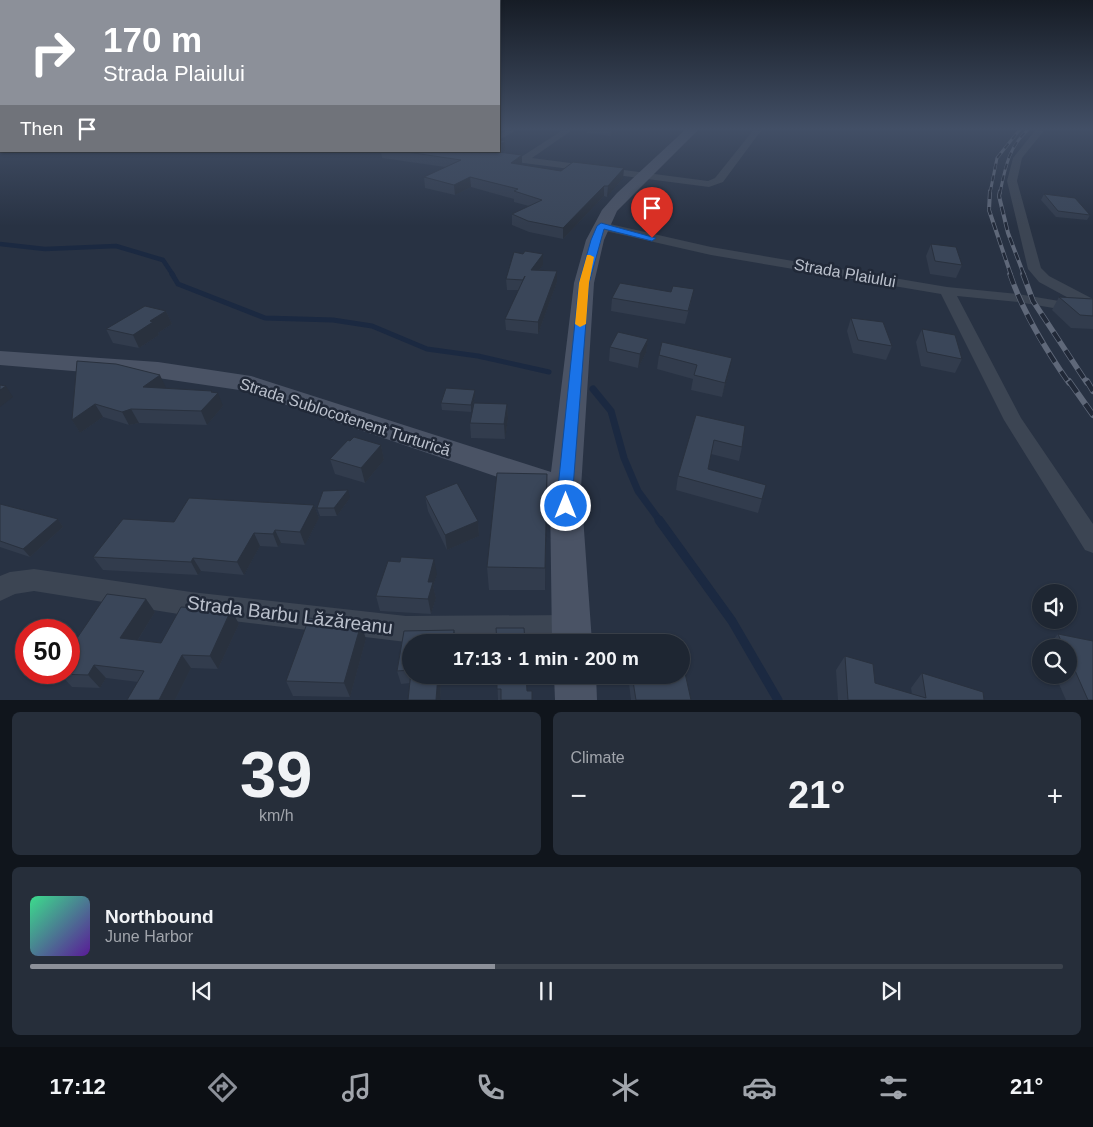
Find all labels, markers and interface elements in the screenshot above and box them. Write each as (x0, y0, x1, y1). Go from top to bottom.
icon: right (20, 20, 85, 85)
text: 170 m (103, 20, 202, 59)
text: Strada Plaiului (103, 61, 245, 86)
icon: arrive (73, 115, 101, 143)
text: Then (20, 118, 63, 139)
pin (631, 187, 673, 238)
icon: arrive (638, 194, 666, 222)
street label: Strada Plaiului (793, 256, 897, 290)
street label: Strada Sublocotenent Turturică (237, 375, 453, 459)
position arrow (539, 479, 591, 531)
map controls (1032, 584, 1077, 684)
button: sound (1032, 584, 1077, 629)
street label: Strada Barbu Lăzăreanu (186, 592, 394, 638)
speed limit sign: 50 (15, 619, 80, 684)
button: search (1032, 639, 1077, 684)
text: 17:13 · 1 min · 200 m (453, 648, 639, 669)
text: 39 (240, 738, 312, 811)
text: Climate (571, 749, 625, 766)
text: 21° (788, 774, 845, 816)
text: − (571, 780, 587, 811)
text: + (1047, 780, 1063, 811)
text: km/h (259, 807, 294, 824)
text: Northbound (105, 906, 214, 927)
text: June Harbor (105, 928, 193, 945)
icon: previous (188, 977, 216, 1005)
icon: pause (532, 977, 560, 1005)
icon: next (877, 977, 905, 1005)
icon: directions (205, 1070, 240, 1105)
icon: music (339, 1070, 374, 1105)
icon: phone (473, 1070, 508, 1105)
icon: climate (608, 1070, 643, 1105)
icon: car (742, 1070, 777, 1105)
icon: filters (876, 1070, 911, 1105)
text: 17:12 (50, 1074, 106, 1099)
text: 21° (1010, 1074, 1043, 1099)

